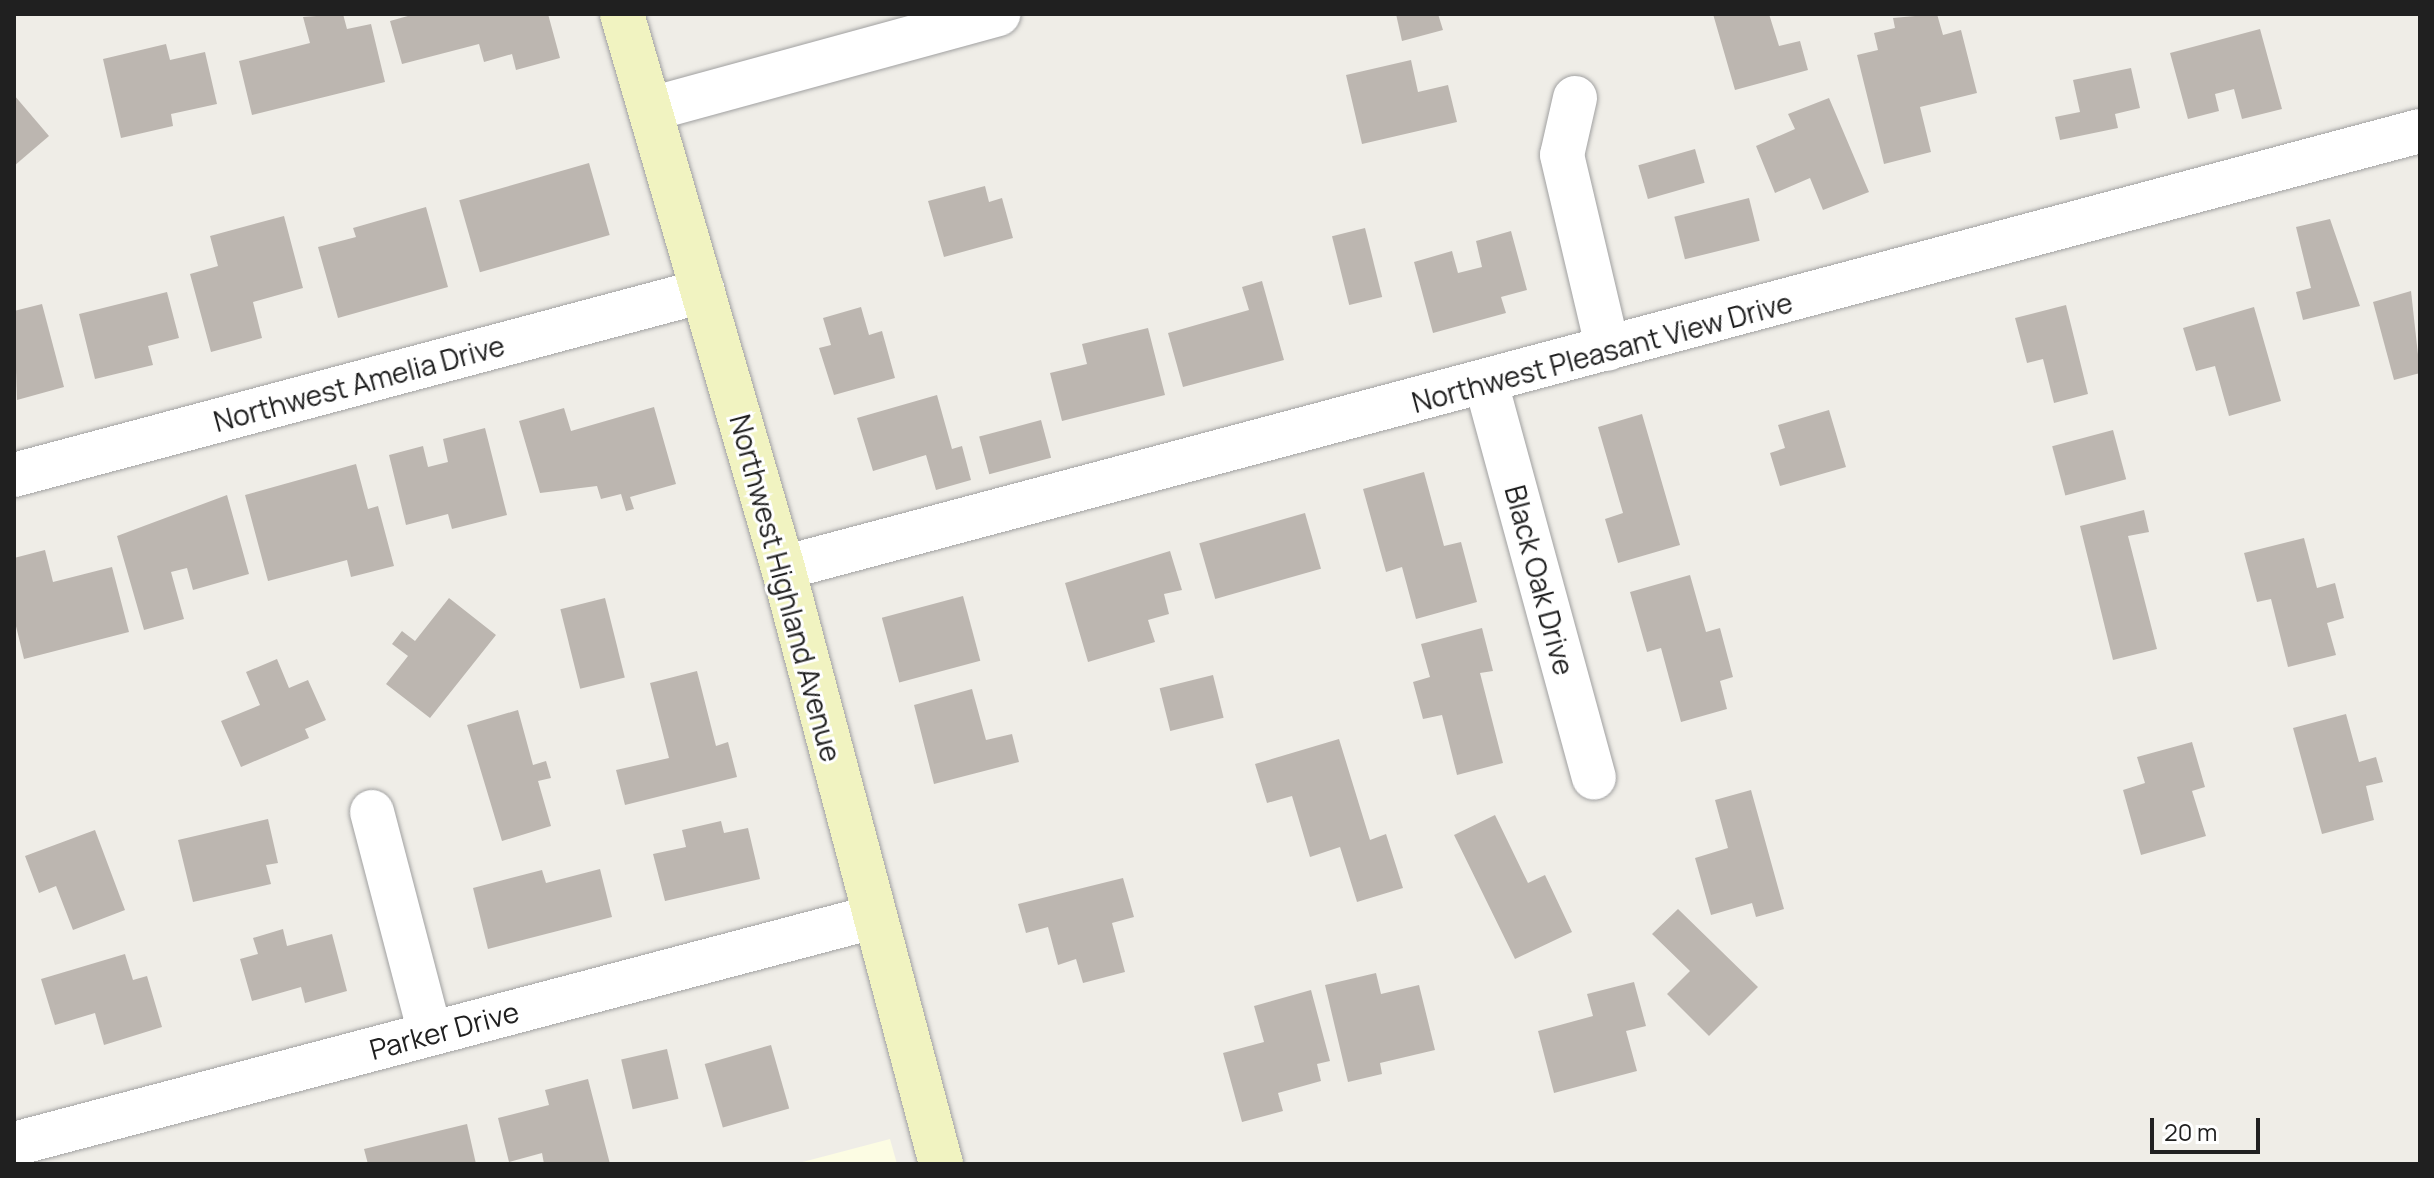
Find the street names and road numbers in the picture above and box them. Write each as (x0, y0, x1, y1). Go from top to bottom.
street label: Northwest Pleasant View Drive (1408, 285, 1796, 419)
street label: Northwest Amelia Drive (210, 328, 508, 438)
street label: Northwest Highland Avenue (723, 411, 849, 765)
street label: Black Oak Drive (1499, 481, 1581, 679)
street label: Parker Drive (366, 994, 522, 1066)

